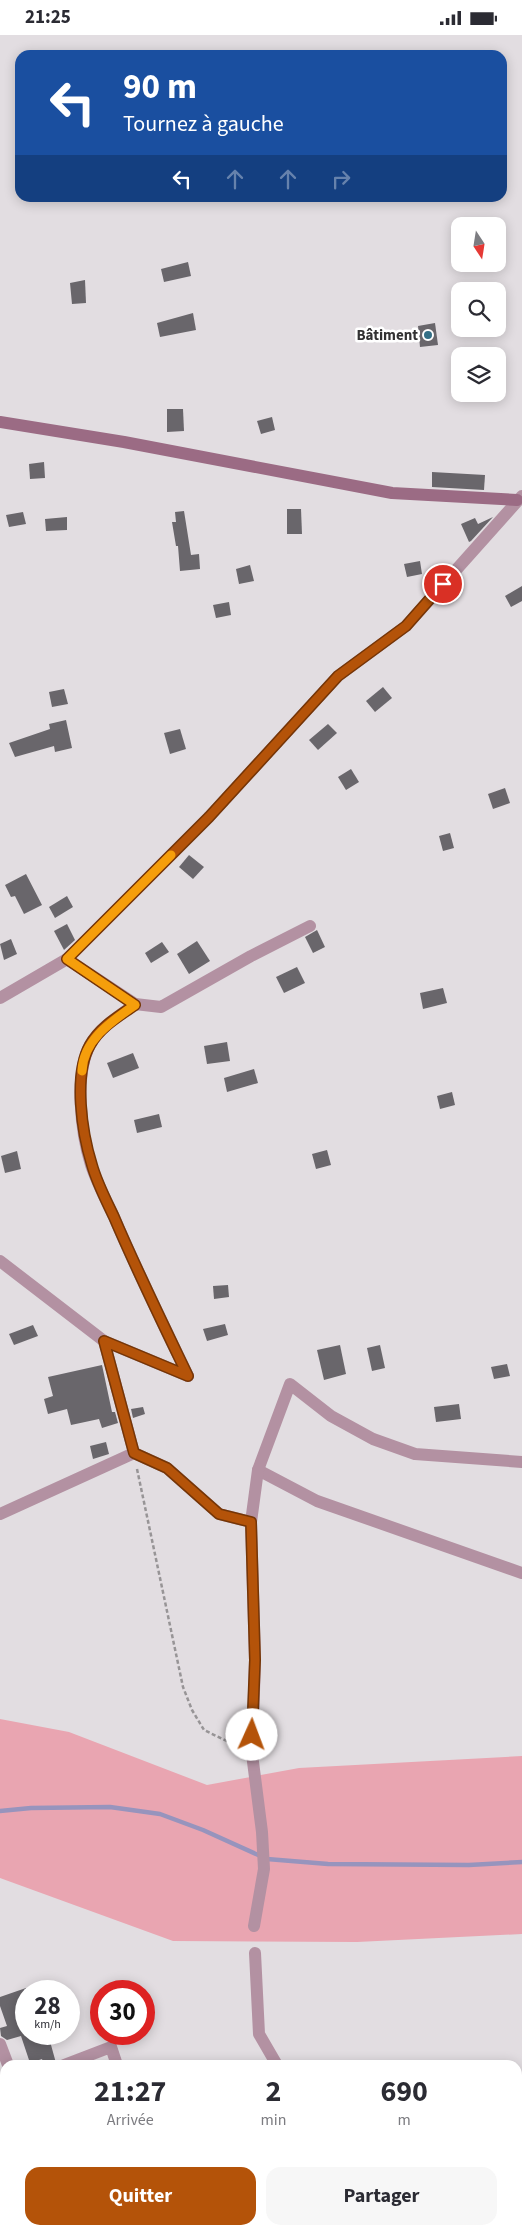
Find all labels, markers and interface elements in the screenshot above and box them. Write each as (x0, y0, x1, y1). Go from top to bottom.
text: 21:25 (25, 4, 71, 31)
text: 90 m (123, 62, 197, 112)
icon: left (40, 70, 105, 135)
text: Tournez à gauche (123, 108, 284, 140)
icon: left (168, 165, 196, 193)
icon: ahead (221, 165, 249, 193)
icon: ahead (274, 165, 302, 193)
icon: right (327, 165, 355, 193)
north arrow (451, 217, 506, 273)
map controls (451, 217, 506, 402)
button: search (451, 282, 506, 337)
place label: Bâtiment (356, 325, 418, 346)
marker: Bâtiment (422, 329, 434, 341)
button: layers (451, 347, 506, 402)
pin (422, 563, 464, 605)
icon: arrive (429, 570, 457, 598)
position arrow (225, 1708, 277, 1760)
speed limit sign: 30 (90, 1980, 155, 2045)
text: 28 (34, 1988, 61, 2024)
text: km/h (34, 2016, 61, 2033)
text: 21:27 (94, 2070, 166, 2113)
text: 2 (265, 2070, 281, 2113)
text: 690 (380, 2070, 428, 2113)
text: Arrivée (107, 2109, 154, 2131)
text: min (260, 2109, 286, 2131)
text: m (398, 2109, 411, 2131)
button: Quitter (25, 2167, 256, 2225)
button: Partager (266, 2167, 497, 2225)

